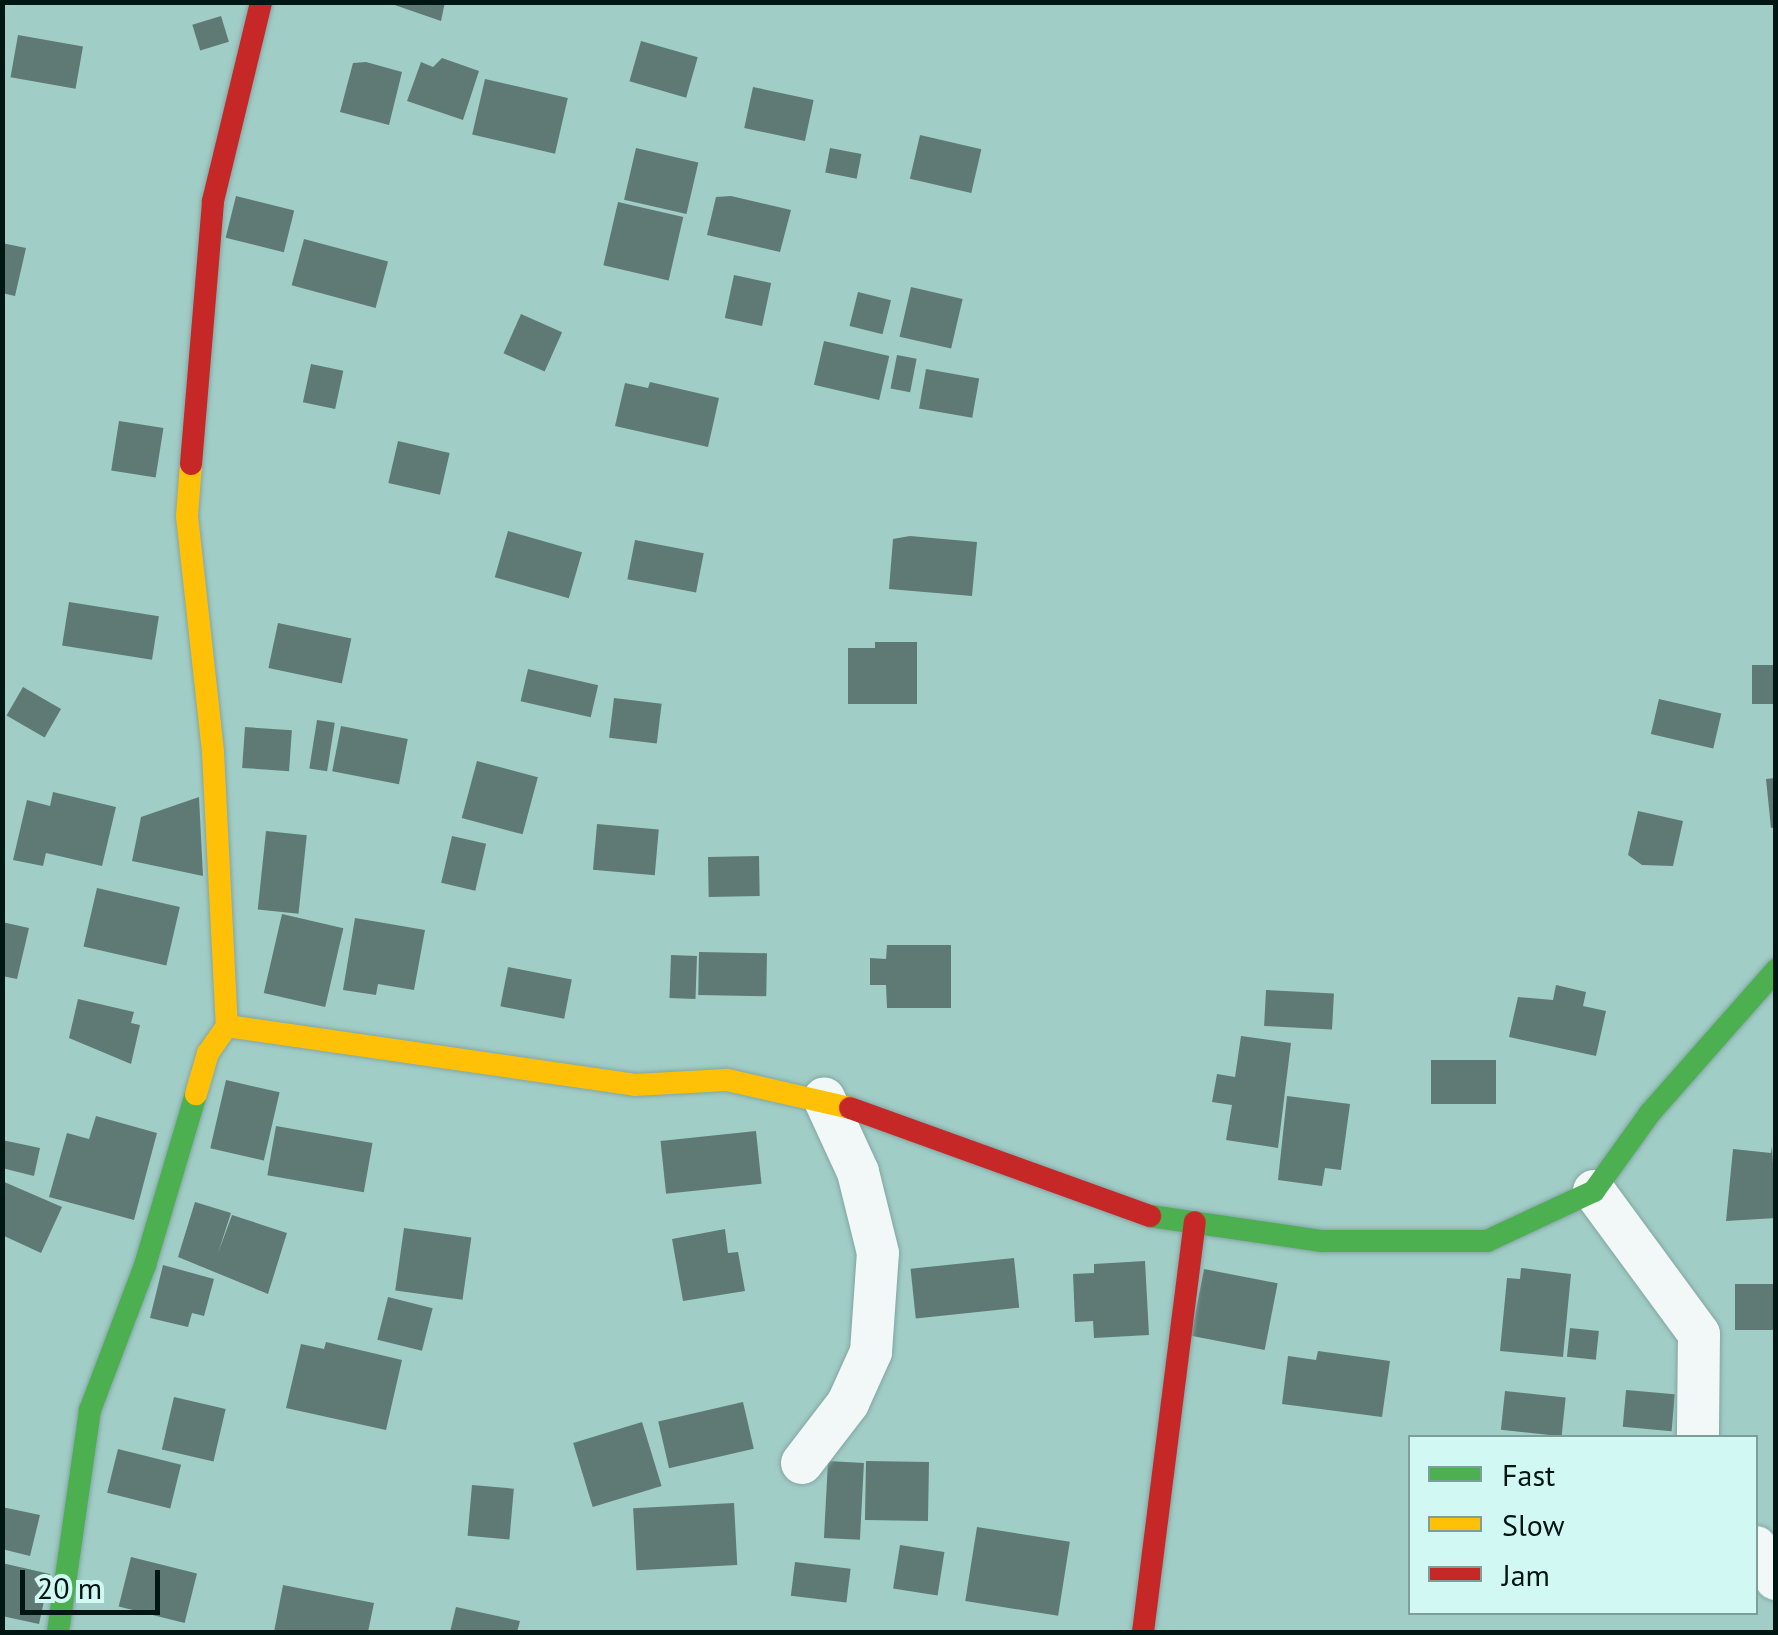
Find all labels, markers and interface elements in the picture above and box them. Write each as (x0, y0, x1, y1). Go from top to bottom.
legend (1408, 1435, 1758, 1615)
text: Fast (1502, 1455, 1555, 1494)
text: Slow (1502, 1505, 1565, 1544)
scale bar (25, 1550, 165, 1612)
text: Jam (1502, 1555, 1550, 1594)
text: 20 m (37, 1568, 102, 1607)

